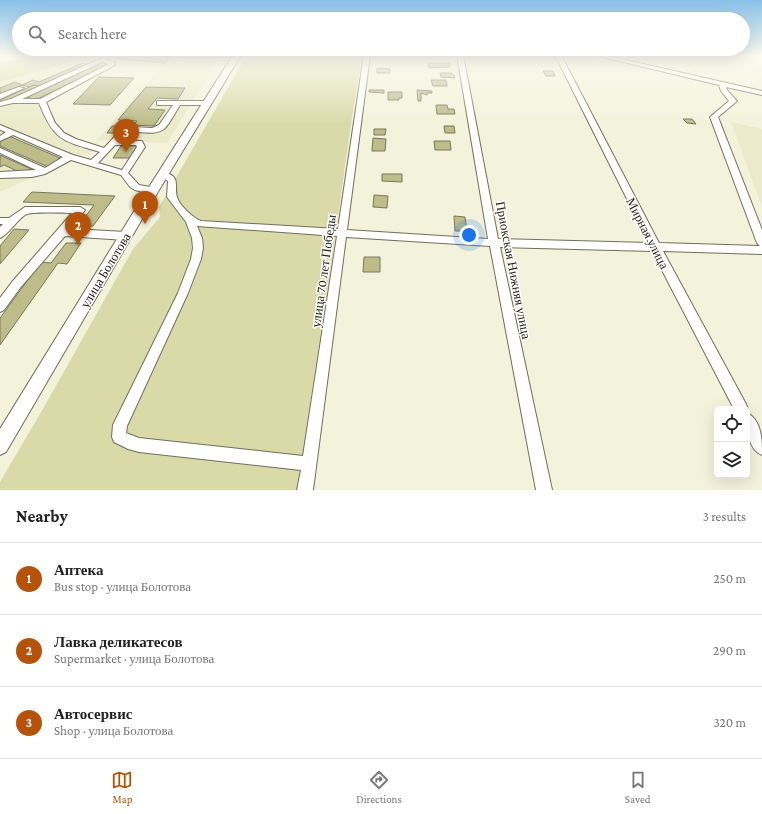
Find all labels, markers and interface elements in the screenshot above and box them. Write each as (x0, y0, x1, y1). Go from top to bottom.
search box (12, 12, 750, 56)
icon: search (26, 23, 48, 45)
text: Search here (58, 26, 127, 42)
pin: 3 (113, 119, 139, 152)
pin: 1 (132, 191, 158, 224)
street label: Мирная улица (623, 195, 672, 272)
street label: Приокская Нижняя улица (493, 200, 534, 341)
pin: 2 (65, 212, 91, 245)
street label: улица 70 лет Победы (308, 213, 339, 328)
your location (459, 225, 479, 245)
street label: улица Болотова (77, 230, 134, 311)
map controls (714, 406, 750, 478)
button: locate (714, 406, 750, 442)
button: layers (714, 442, 750, 478)
text: Nearby (16, 507, 68, 526)
text: 3 results (703, 509, 746, 524)
text: Аптека (54, 562, 103, 578)
text: 1 (27, 571, 31, 586)
text: 250 m (713, 571, 746, 586)
text: Bus stop · улица Болотова (54, 579, 191, 594)
text: Лавка деликатесов (54, 634, 183, 650)
text: 2 (26, 643, 32, 658)
text: 290 m (713, 643, 746, 658)
text: Supermarket · улица Болотова (54, 651, 214, 666)
text: Автосервис (54, 706, 132, 722)
text: 3 (26, 715, 32, 730)
text: 320 m (713, 715, 746, 730)
text: Shop · улица Болотова (54, 723, 173, 738)
tab: Map (111, 769, 133, 805)
tab: Directions (356, 769, 402, 805)
tab: Saved (625, 769, 651, 805)

